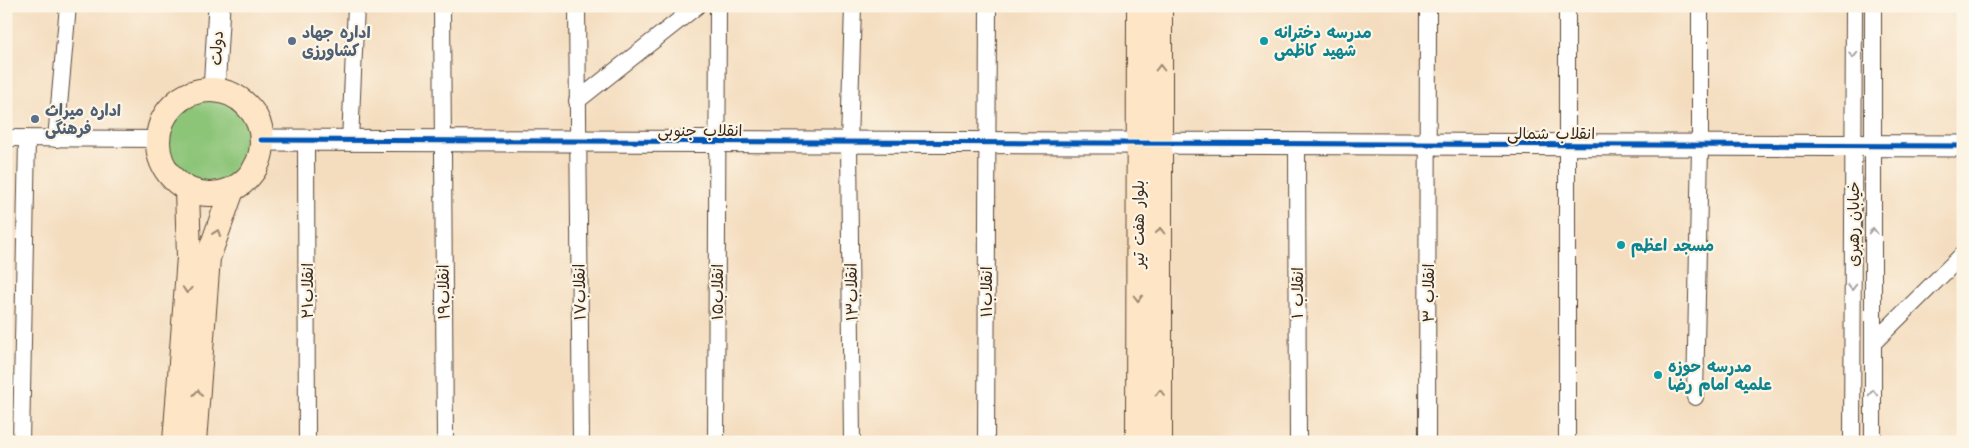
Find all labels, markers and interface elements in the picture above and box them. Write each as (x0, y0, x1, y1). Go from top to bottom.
place label: اداره جهاد کشاورزی (302, 21, 371, 64)
place label: مدرسه دخترانه شهید کاظمی (1274, 21, 1372, 64)
street label: دولت (204, 30, 231, 66)
marker: اداره جهاد کشاورزی (286, 35, 298, 47)
marker: مدرسه دخترانه شهید کاظمی (1258, 35, 1270, 47)
one-way arrow (1848, 52, 1858, 59)
one-way arrow (1155, 64, 1165, 72)
place label: اداره میراث فرهنگی (45, 99, 121, 142)
marker: اداره میراث فرهنگی (29, 113, 41, 125)
street label: انقلاب جنوبی (657, 119, 743, 144)
street label: انقلاب شمالی (1507, 122, 1595, 147)
street label: بلوار هفت تیر (1127, 180, 1152, 270)
street label: خیابان رهبری (1842, 181, 1867, 267)
one-way arrow (1155, 226, 1165, 234)
one-way arrow (1868, 226, 1878, 234)
one-way arrow (211, 229, 221, 237)
place label: مسجد اعظم (1631, 234, 1714, 259)
marker: مسجد اعظم (1615, 239, 1627, 251)
street label: انقلاب۲۱ (296, 263, 321, 319)
street label: انقلاب۱۷ (568, 263, 593, 321)
street label: انقلاب۱۳ (839, 263, 866, 321)
street label: انقلاب ۳ (1417, 263, 1442, 323)
street label: انقلاب۱۹ (432, 264, 457, 320)
street label: انقلاب۱۵ (706, 264, 731, 320)
street label: انقلاب۱۱ (975, 266, 1000, 318)
street label: انقلاب ۱ (1286, 267, 1311, 319)
one-way arrow (1847, 284, 1857, 292)
one-way arrow (181, 287, 192, 295)
one-way arrow (1133, 294, 1143, 302)
place label: مدرسه حوزه علمیه امام رضا (1668, 355, 1772, 398)
marker: مدرسه حوزه علمیه امام رضا (1652, 369, 1664, 381)
one-way arrow (192, 389, 203, 397)
one-way arrow (1155, 389, 1165, 396)
one-way arrow (1868, 389, 1878, 396)

